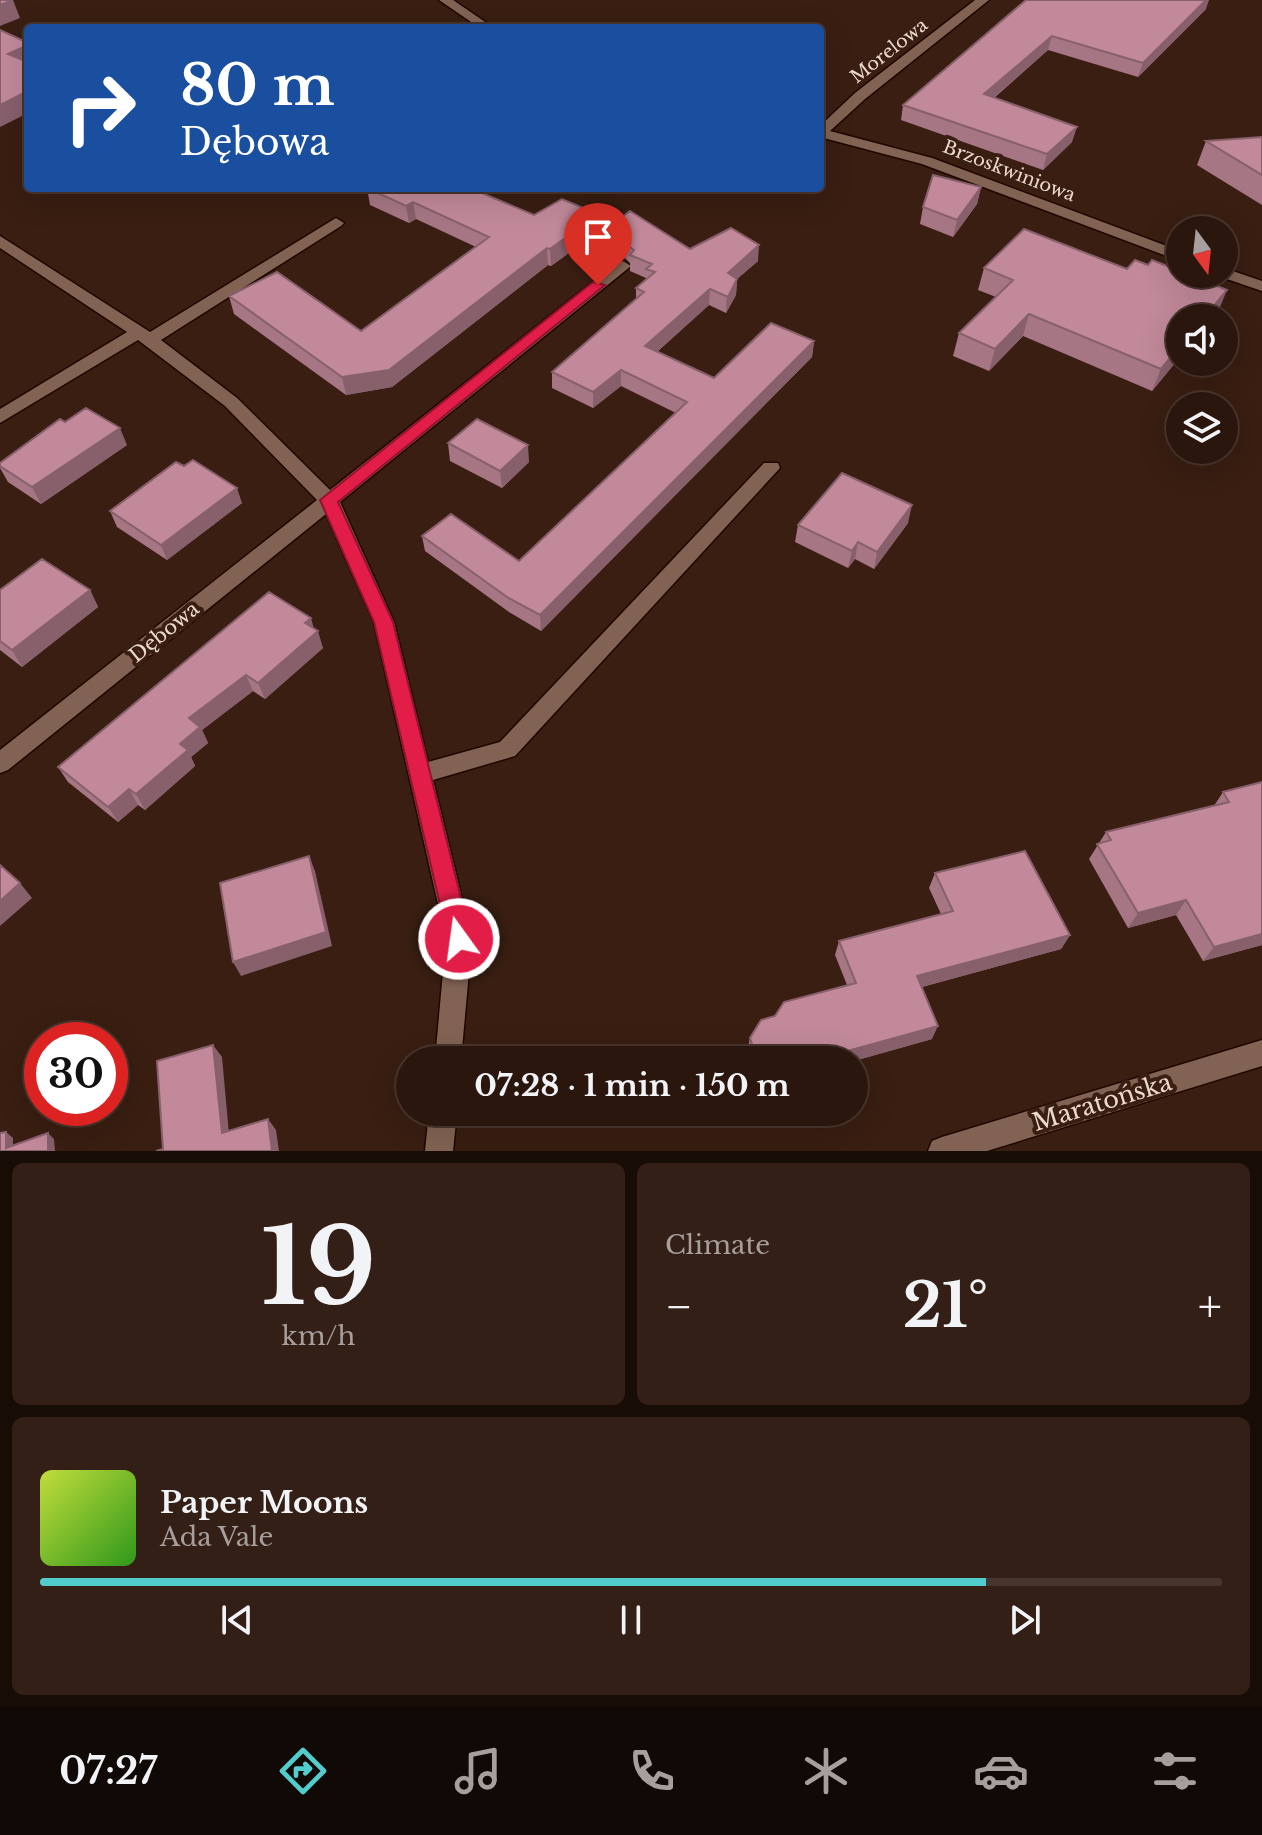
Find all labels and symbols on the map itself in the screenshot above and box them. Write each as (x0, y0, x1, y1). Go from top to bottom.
street label: Morelowa (846, 14, 932, 88)
street label: Brzoskwiniowa (940, 136, 1078, 206)
pin (564, 203, 632, 285)
north arrow (1166, 216, 1238, 288)
street label: Dębowa (124, 596, 204, 667)
position arrow (417, 897, 501, 981)
speed limit sign: 30 (24, 1022, 128, 1126)
street label: Maratońska (1029, 1067, 1176, 1137)

